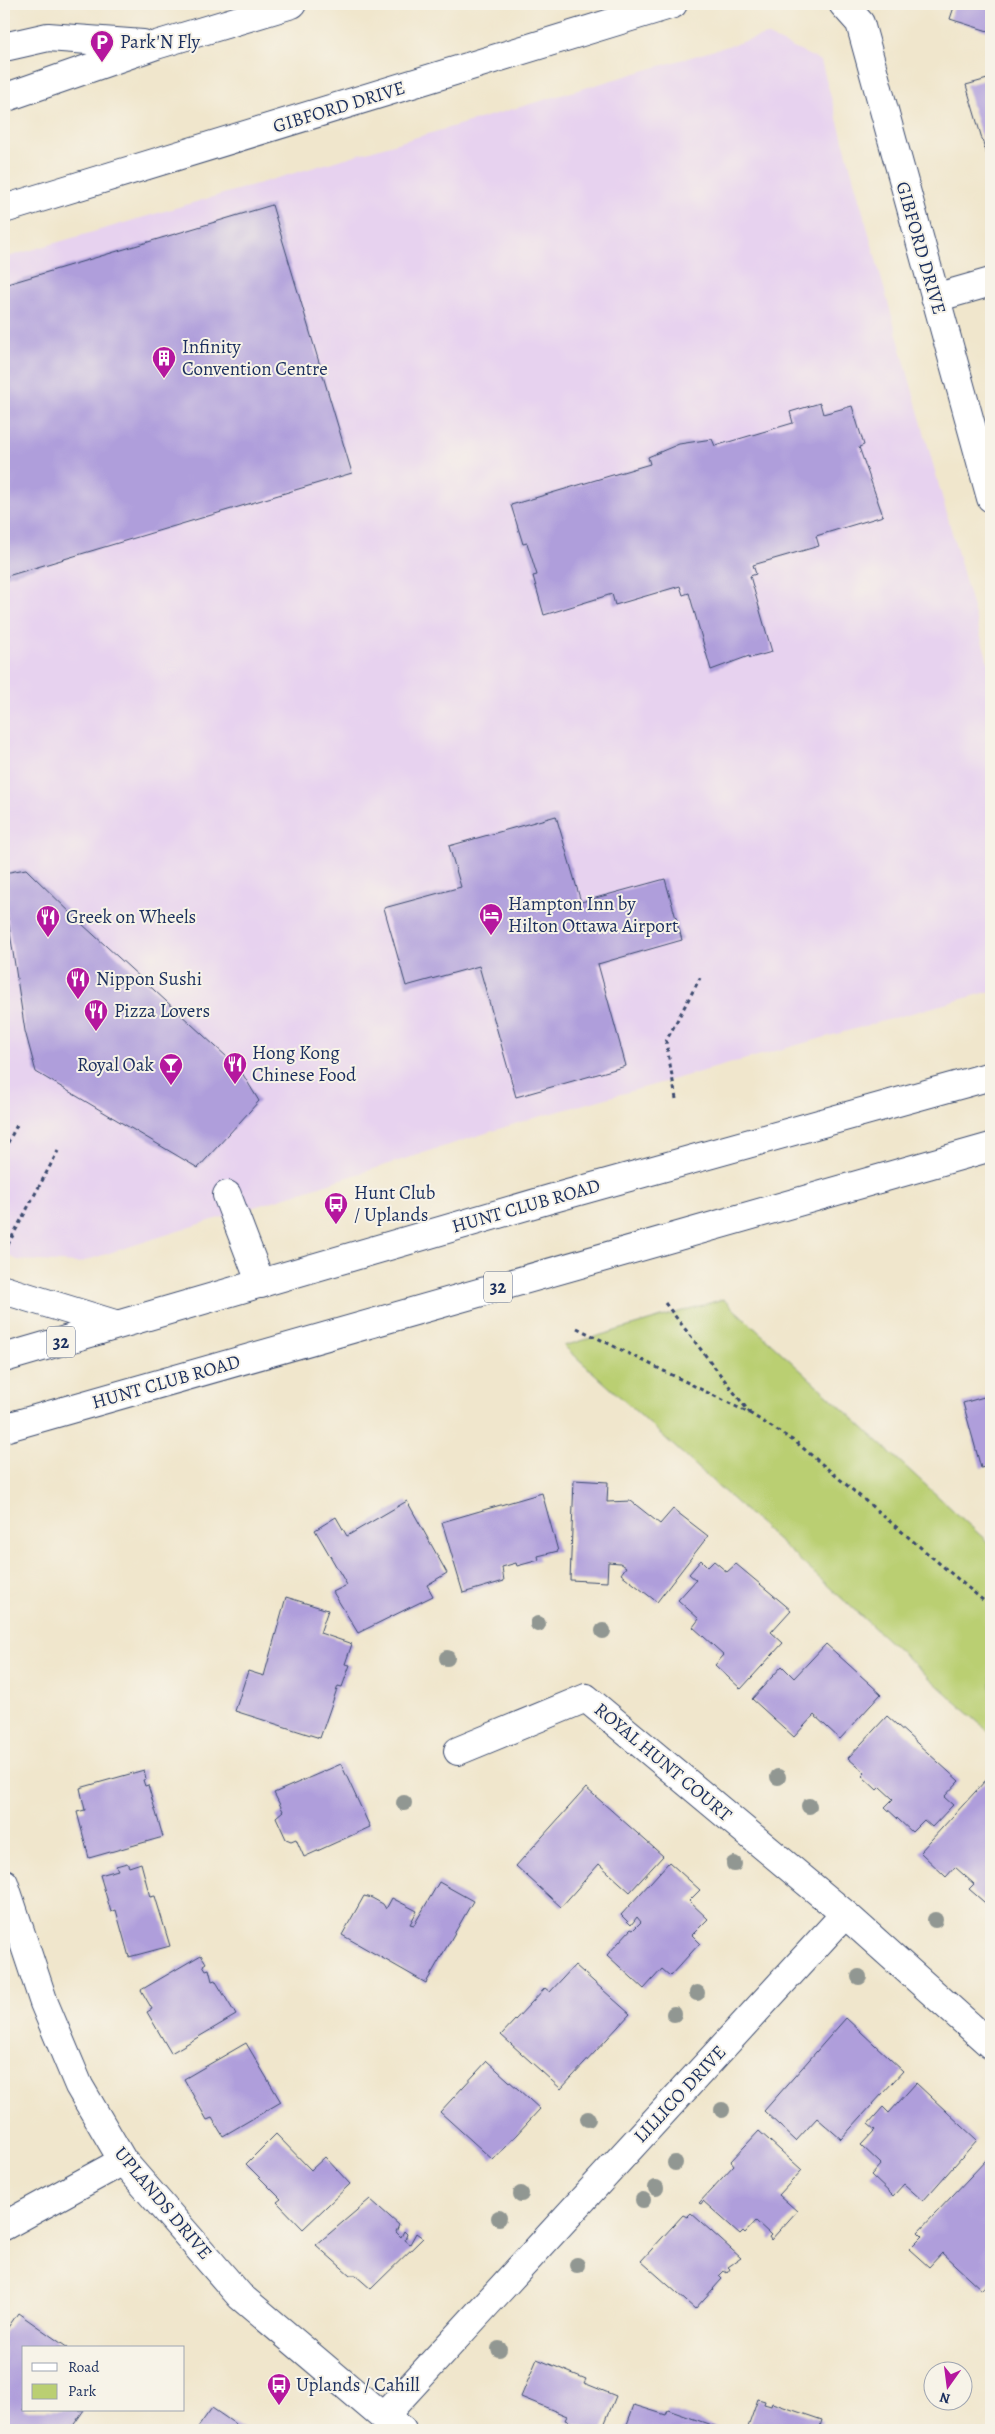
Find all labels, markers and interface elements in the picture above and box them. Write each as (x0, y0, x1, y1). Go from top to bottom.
parking icon: Park'N Fly (89, 29, 115, 63)
place label: Park'N Fly (120, 29, 201, 55)
street label: GIBFORD DRIVE (270, 75, 408, 139)
street label: GIBFORD DRIVE (890, 179, 952, 317)
place label: Infinity Convention Centre (182, 334, 328, 382)
building icon: Infinity Convention Centre (151, 345, 177, 379)
place label: Hampton Inn by Hilton Ottawa Airport (508, 891, 678, 939)
hotel icon: Hampton Inn by Hilton Ottawa Airport (478, 902, 504, 936)
restaurant icon: Greek on Wheels (35, 904, 61, 938)
place label: Greek on Wheels (66, 904, 196, 930)
restaurant icon: Nippon Sushi (65, 966, 91, 1000)
place label: Nippon Sushi (96, 966, 202, 992)
restaurant icon: Pizza Lovers (83, 998, 109, 1032)
place label: Pizza Lovers (114, 998, 210, 1024)
place label: Hong Kong Chinese Food (252, 1040, 357, 1088)
restaurant icon: Hong Kong Chinese Food (222, 1051, 248, 1085)
place label: Royal Oak (77, 1052, 155, 1078)
bar icon: Royal Oak (158, 1052, 184, 1086)
street label: HUNT CLUB ROAD (449, 1172, 603, 1240)
place label: Hunt Club / Uplands (354, 1180, 436, 1228)
bus stop icon: Hunt Club / Uplands (323, 1191, 349, 1225)
road number: 32 (484, 1272, 512, 1302)
road number: 32 (47, 1326, 75, 1358)
street label: HUNT CLUB ROAD (89, 1348, 243, 1416)
street label: ROYAL HUNT COURT (589, 1697, 738, 1828)
street label: LILLICO DRIVE (628, 2040, 732, 2148)
street label: UPLANDS DRIVE (108, 2141, 218, 2265)
legend (22, 2346, 185, 2412)
text: Road (68, 2357, 100, 2377)
north arrow (922, 2362, 972, 2412)
bus stop icon: Uplands / Cahill (266, 2372, 292, 2406)
place label: Uplands / Cahill (296, 2372, 420, 2398)
text: Park (68, 2381, 97, 2401)
text: N (938, 2388, 952, 2409)

